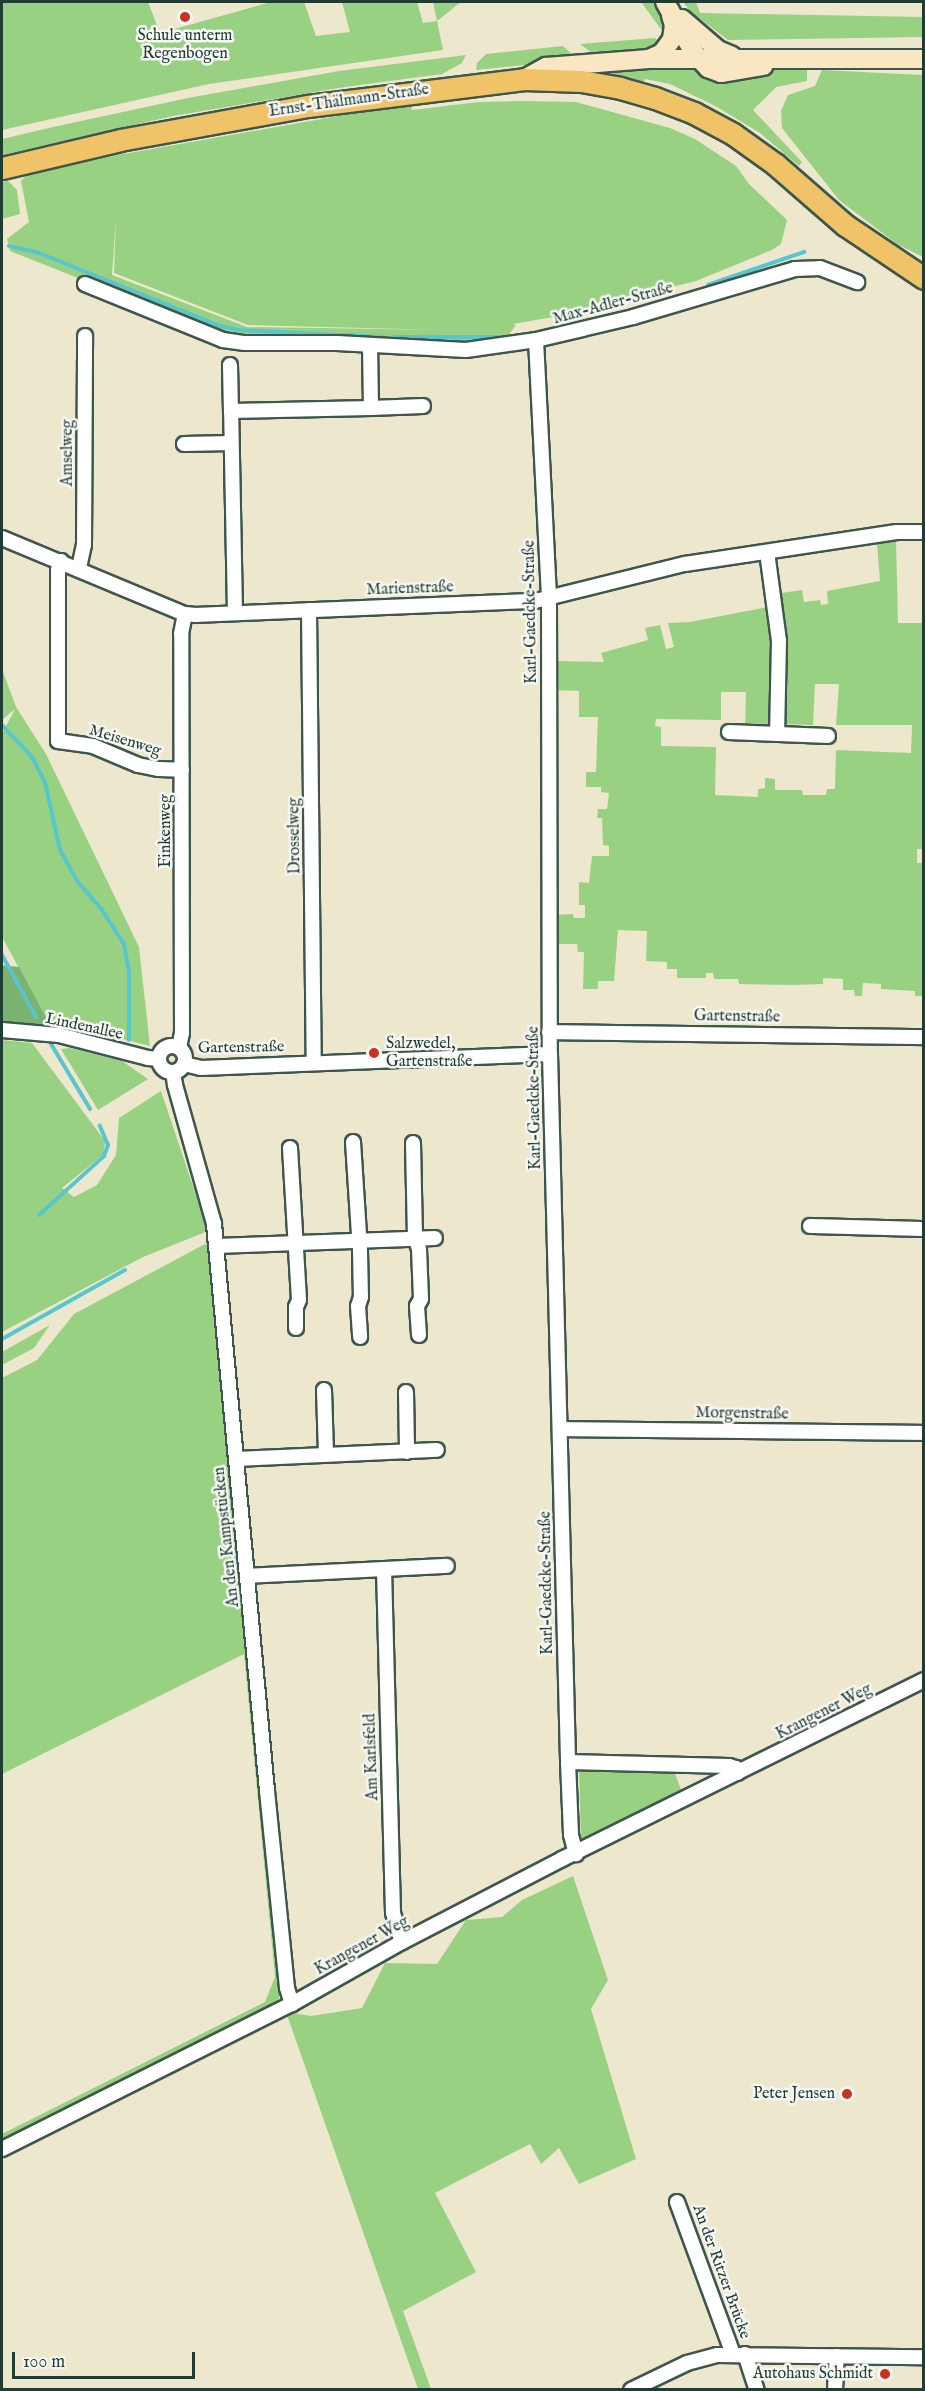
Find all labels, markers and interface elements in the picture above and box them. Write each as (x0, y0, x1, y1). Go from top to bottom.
marker: Schule unterm Regenbogen (178, 10, 192, 24)
place label: Schule unterm Regenbogen (138, 26, 232, 64)
street label: Ernst-Thälmann-Straße (268, 80, 430, 122)
street label: Max-Adler-Straße (551, 279, 675, 329)
street label: Amselweg (58, 420, 78, 486)
street label: Karl-Gaedcke-Straße (520, 540, 542, 684)
street label: Marienstraße (366, 578, 454, 600)
street label: Meisenweg (87, 721, 163, 761)
street label: Finkenweg (156, 794, 176, 868)
street label: Drosselweg (285, 798, 305, 874)
street label: Gartenstraße (694, 1007, 780, 1027)
street label: Lindenallee (43, 1009, 125, 1045)
street label: Karl-Gaedcke-Straße (524, 1026, 546, 1170)
place label: Salzwedel, Gartenstraße (386, 1034, 472, 1072)
street label: Gartenstraße (198, 1038, 284, 1058)
marker: Salzwedel, Gartenstraße (367, 1046, 381, 1060)
street label: Morgenstraße (695, 1404, 789, 1424)
street label: An den Kampstücken (210, 1466, 244, 1608)
street label: Karl-Gaedcke-Straße (536, 1511, 558, 1655)
street label: Krangener Weg (773, 1680, 875, 1744)
street label: Am Karlsfeld (361, 1713, 383, 1801)
street label: Krangener Weg (312, 1912, 412, 1980)
place label: Peter Jensen (753, 2084, 835, 2104)
marker: Peter Jensen (840, 2087, 854, 2101)
street label: An der Ritzer Brücke (688, 2202, 754, 2342)
scale bar (15, 2340, 198, 2378)
text: 100 m (23, 2351, 65, 2374)
place label: Autohaus Schmidt (753, 2364, 873, 2384)
marker: Autohaus Schmidt (878, 2367, 892, 2381)

